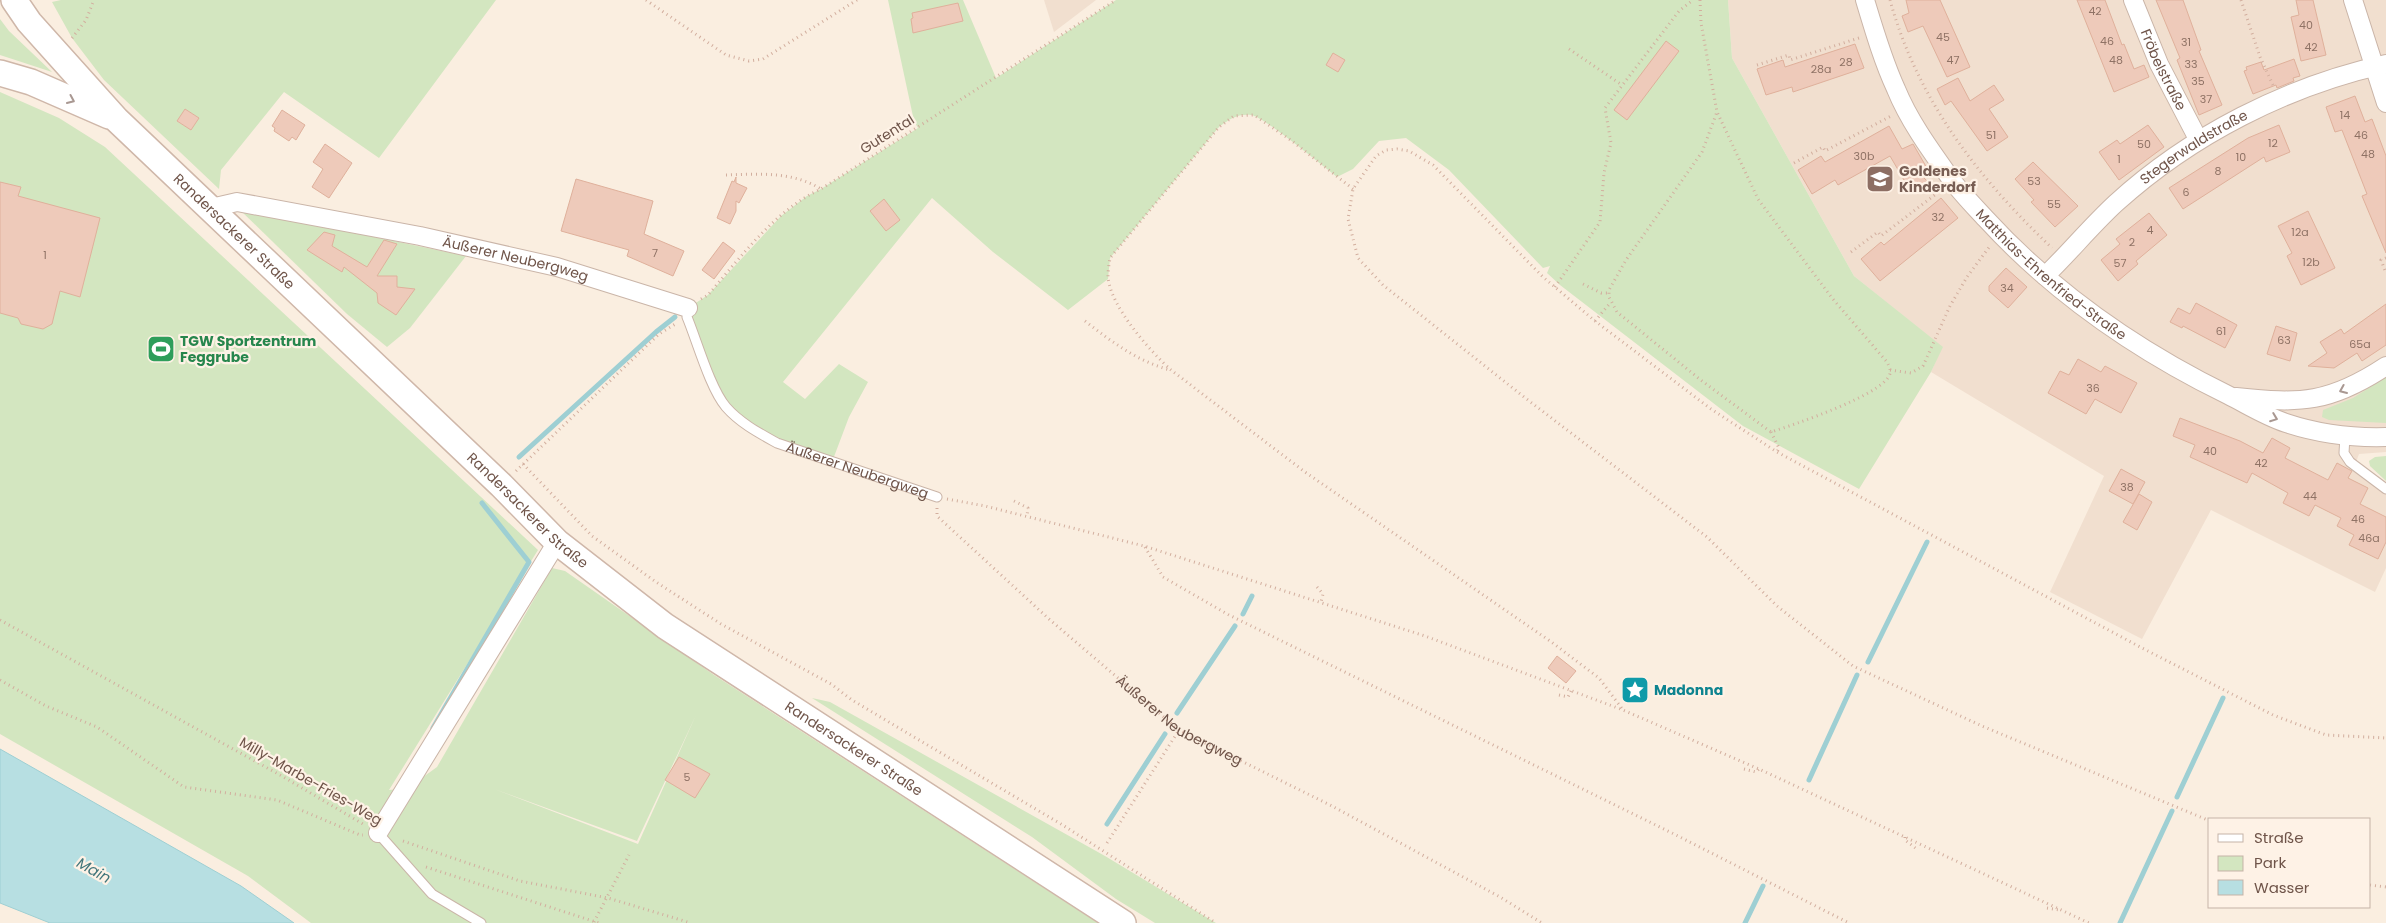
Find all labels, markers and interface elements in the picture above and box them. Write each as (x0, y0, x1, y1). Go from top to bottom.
house number: 42 (2088, 3, 2102, 19)
house number: 40 (2299, 17, 2313, 33)
street label: Fröbelstraße (2136, 26, 2192, 114)
house number: 45 (1936, 29, 1950, 45)
house number: 46 (2100, 33, 2114, 49)
house number: 31 (2181, 34, 2191, 50)
house number: 42 (2304, 39, 2318, 55)
house number: 47 (1947, 52, 1959, 68)
house number: 48 (2109, 52, 2123, 68)
house number: 28 (1839, 54, 1853, 70)
house number: 33 (2185, 56, 2197, 72)
house number: 28a (1811, 61, 1831, 77)
house number: 35 (2191, 73, 2205, 89)
house number: 37 (2200, 91, 2212, 107)
one-way arrow (66, 93, 75, 104)
street label: Stegerwaldstraße (2136, 105, 2251, 189)
house number: 14 (2340, 107, 2350, 123)
street label: Gutental (856, 109, 918, 159)
house number: 51 (1986, 127, 1996, 143)
house number: 46 (2354, 127, 2368, 143)
house number: 12 (2268, 135, 2278, 151)
house number: 50 (2137, 136, 2151, 152)
house number: 48 (2361, 146, 2375, 162)
house number: 30b (1854, 148, 1874, 164)
house number: 10 (2236, 149, 2246, 165)
house number: 1 (2117, 151, 2121, 167)
place label: Goldenes Kinderdorf (1899, 161, 1976, 197)
house number: 8 (2215, 163, 2222, 179)
school or university icon: Goldenes Kinderdorf (1865, 164, 1895, 194)
street label: Randersackerer Straße (169, 169, 300, 294)
house number: 53 (2027, 173, 2041, 189)
house number: 6 (2183, 184, 2190, 200)
house number: 55 (2047, 196, 2061, 212)
street label: Matthias-Ehrenfried-Straße (1971, 204, 2131, 345)
house number: 32 (1932, 209, 1944, 225)
house number: 4 (2147, 222, 2154, 238)
house number: 12a (2291, 224, 2309, 240)
street label: Äußerer Neubergweg (441, 231, 591, 286)
house number: 2 (2129, 234, 2135, 250)
house number: 7 (652, 245, 658, 261)
house number: 1 (43, 247, 47, 263)
house number: 12b (2302, 254, 2320, 270)
house number: 57 (2114, 255, 2126, 271)
house number: 34 (2000, 280, 2014, 296)
house number: 61 (2216, 323, 2226, 339)
place label: TGW Sportzentrum Feggrube (180, 331, 316, 367)
house number: 63 (2277, 332, 2291, 348)
sports icon: TGW Sportzentrum Feggrube (146, 334, 176, 364)
house number: 65a (2349, 336, 2371, 352)
house number: 36 (2086, 380, 2100, 396)
one-way arrow (2339, 383, 2348, 394)
one-way arrow (2269, 412, 2278, 422)
street label: Äußerer Neubergweg (783, 437, 931, 503)
house number: 40 (2203, 443, 2217, 459)
street label: Randersackerer Straße (463, 448, 593, 573)
house number: 42 (2254, 455, 2268, 471)
house number: 38 (2120, 479, 2134, 495)
house number: 44 (2303, 488, 2317, 504)
house number: 46 (2351, 511, 2365, 527)
house number: 46a (2358, 530, 2380, 546)
street label: Äußerer Neubergweg (1112, 671, 1246, 770)
place icon: Madonna (1620, 675, 1650, 705)
place label: Madonna (1654, 680, 1723, 700)
street label: Randersackerer Straße (781, 696, 927, 801)
street label: Milly-Marbe-Fries-Weg (236, 732, 386, 830)
house number: 5 (684, 769, 691, 785)
legend (2208, 818, 2371, 908)
text: Straße (2254, 827, 2304, 848)
water label: Main (73, 852, 115, 888)
text: Park (2254, 852, 2286, 873)
text: Wasser (2254, 877, 2310, 898)

